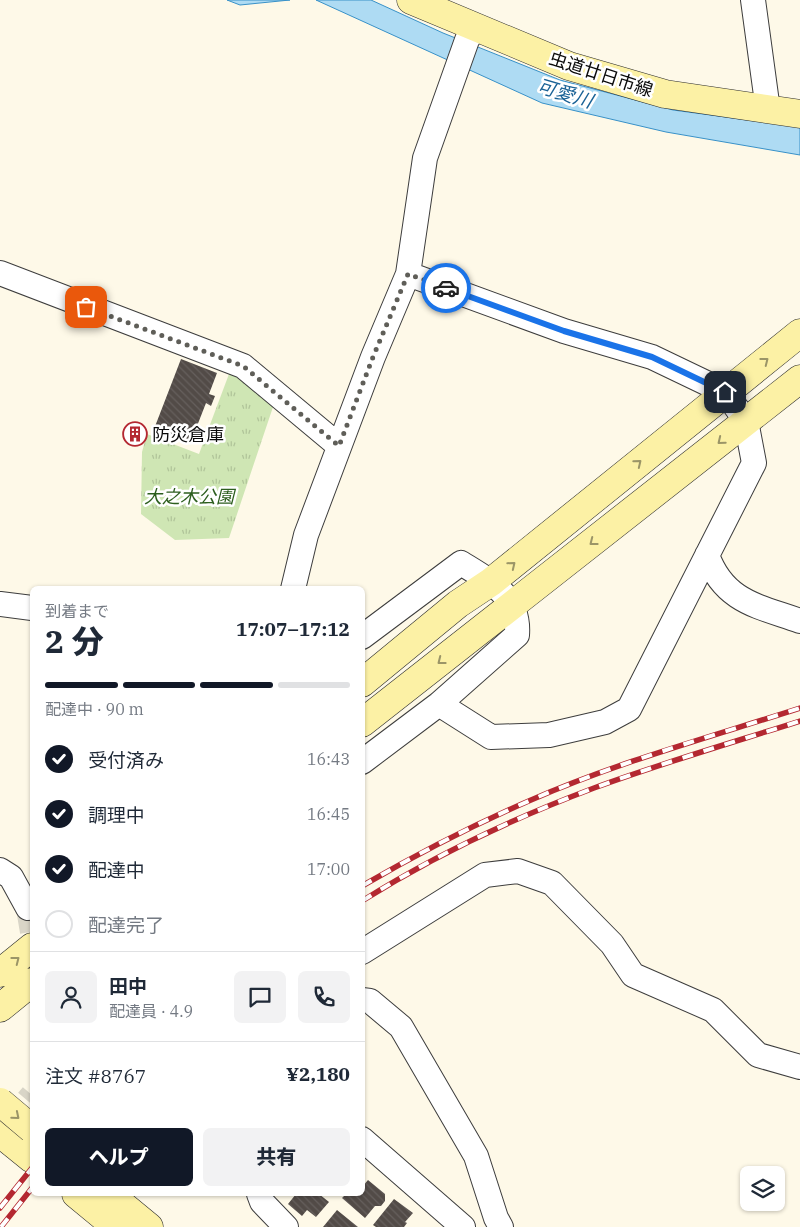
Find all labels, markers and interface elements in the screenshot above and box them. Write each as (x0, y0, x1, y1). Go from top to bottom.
street label: 虫道廿日市線 (546, 46, 656, 102)
water label: 可愛川 (534, 73, 598, 113)
courier (421, 263, 471, 313)
icon: car (432, 274, 460, 302)
pin (65, 286, 107, 328)
icon: bag (72, 293, 100, 321)
one-way arrow (759, 358, 769, 367)
pin (704, 371, 746, 413)
icon: home (711, 378, 739, 406)
building icon: 防災倉庫 (122, 421, 148, 447)
place label: 防災倉庫 (152, 423, 224, 446)
one-way arrow (717, 436, 726, 445)
one-way arrow (632, 460, 641, 468)
park label: 大之木公園 (144, 485, 237, 508)
one-way arrow (589, 536, 599, 545)
one-way arrow (506, 561, 515, 570)
text: 到着まで (45, 601, 109, 621)
text: 17:07–17:12 (236, 617, 350, 641)
text: 2 分 (45, 620, 104, 662)
one-way arrow (438, 656, 447, 664)
text: 配達中 · 90 m (45, 699, 144, 719)
icon: check (45, 745, 73, 773)
text: 受付済み (88, 748, 164, 772)
text: 16:43 (307, 749, 350, 769)
icon: check (45, 800, 73, 828)
text: 調理中 (88, 803, 145, 827)
text: 16:45 (307, 804, 350, 824)
icon: check (45, 855, 73, 883)
text: 配達中 (88, 858, 145, 882)
text: 17:00 (307, 859, 350, 879)
text: 配達完了 (88, 913, 164, 937)
one-way arrow (10, 957, 20, 966)
button: person (45, 971, 97, 1023)
button: chat (234, 971, 286, 1023)
button: phone (298, 971, 350, 1023)
text: 田中 (109, 974, 147, 998)
text: 配達員 · 4.9 (109, 1001, 193, 1021)
text: ¥2,180 (286, 1062, 350, 1086)
text: 注文 #8767 (45, 1064, 146, 1088)
one-way arrow (11, 1110, 20, 1119)
button: ヘルプ (45, 1128, 193, 1186)
button: 共有 (203, 1128, 350, 1186)
map controls (740, 1166, 785, 1211)
button: layers (740, 1166, 785, 1211)

